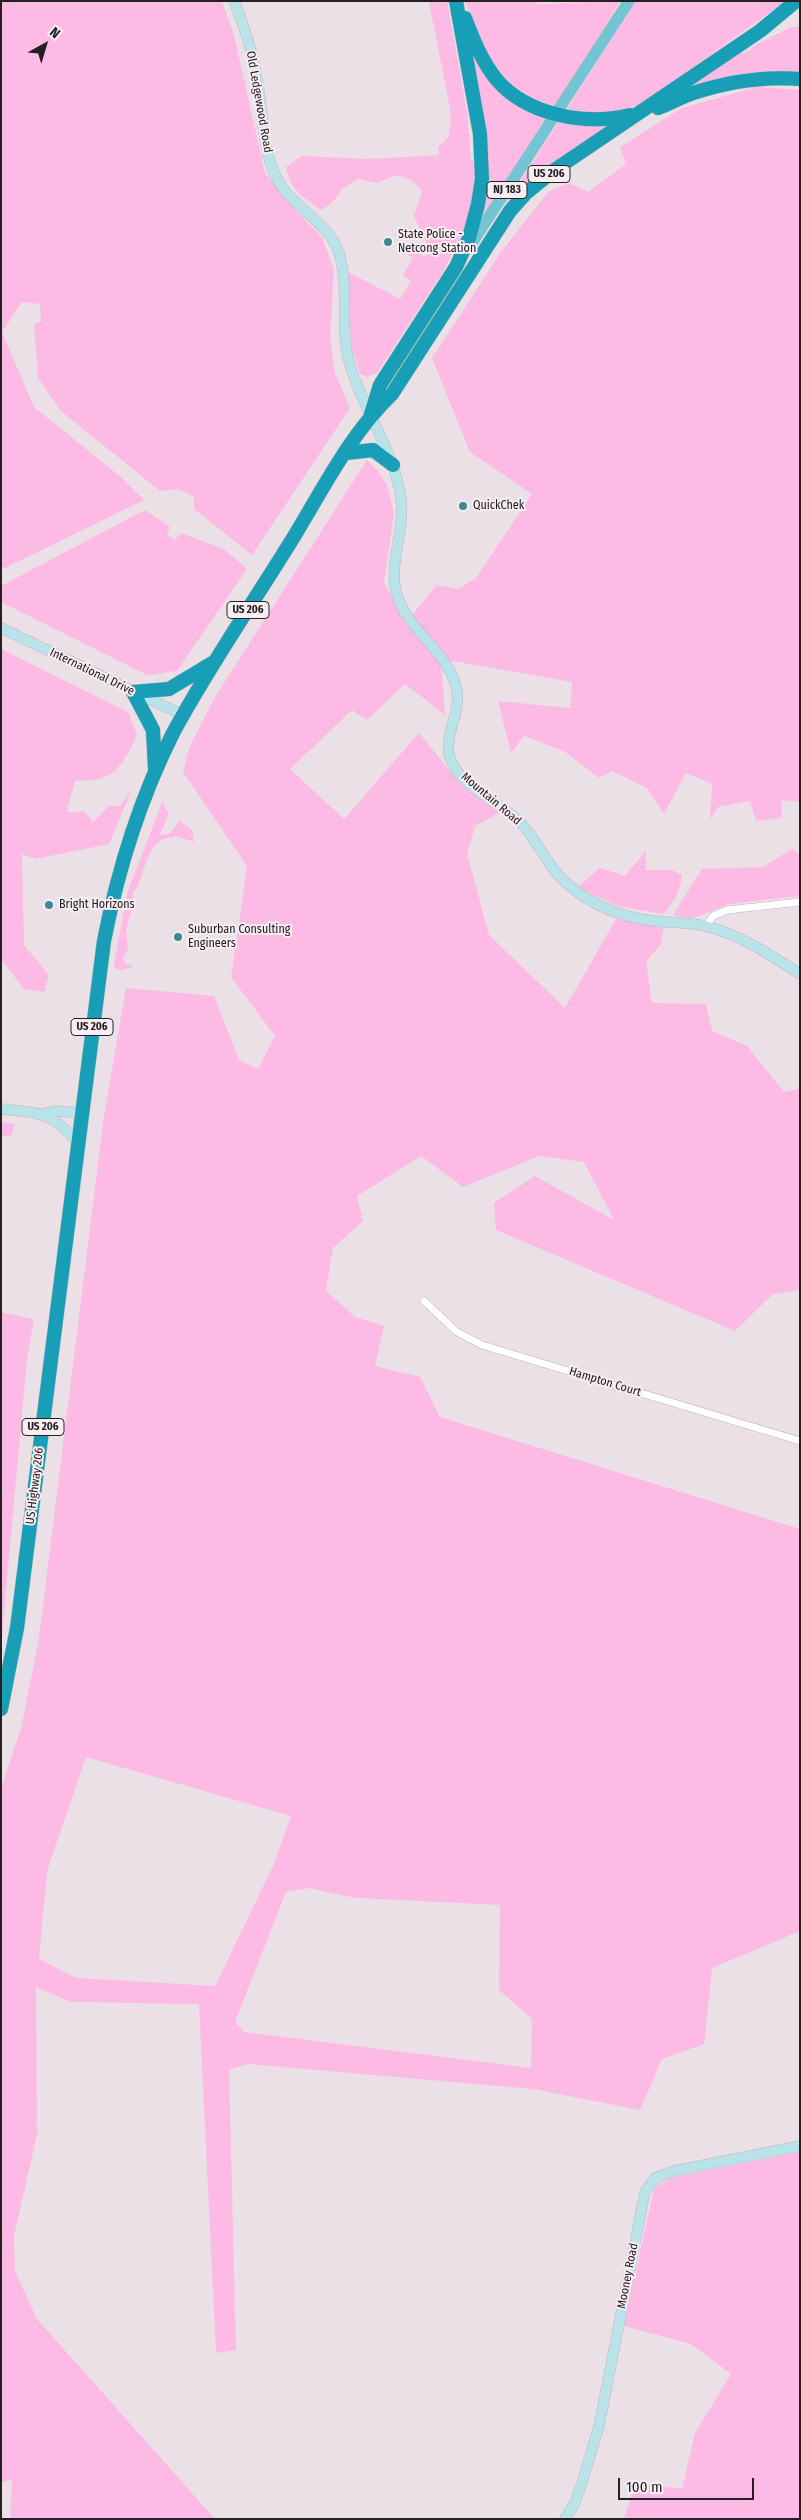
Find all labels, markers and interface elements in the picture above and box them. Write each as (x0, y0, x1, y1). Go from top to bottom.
north arrow (20, 20, 70, 70)
text: N (46, 24, 63, 42)
street label: Old Ledgewood Road (243, 50, 275, 154)
road number: US 206 (528, 165, 570, 182)
road number: NJ 183 (487, 182, 527, 198)
place label: State Police - Netcong Station (398, 228, 476, 256)
marker: State Police - Netcong Station (382, 236, 394, 248)
place label: QuickChek (473, 499, 524, 513)
marker: QuickChek (457, 500, 469, 512)
road number: US 206 (227, 602, 269, 618)
street label: International Drive (47, 645, 137, 699)
street label: Mountain Road (458, 770, 524, 828)
place label: Bright Horizons (59, 898, 135, 912)
marker: Bright Horizons (43, 899, 55, 911)
place label: Suburban Consulting Engineers (188, 923, 290, 951)
marker: Suburban Consulting Engineers (172, 931, 184, 943)
road number: US 206 (71, 1019, 113, 1036)
street label: Hampton Court (567, 1364, 643, 1400)
road number: US 206 (22, 1418, 64, 1435)
street label: US Highway 206 (23, 1447, 47, 1525)
street label: Mooney Road (615, 2242, 641, 2310)
scale bar (621, 2468, 757, 2500)
text: 100 m (626, 2478, 663, 2496)

